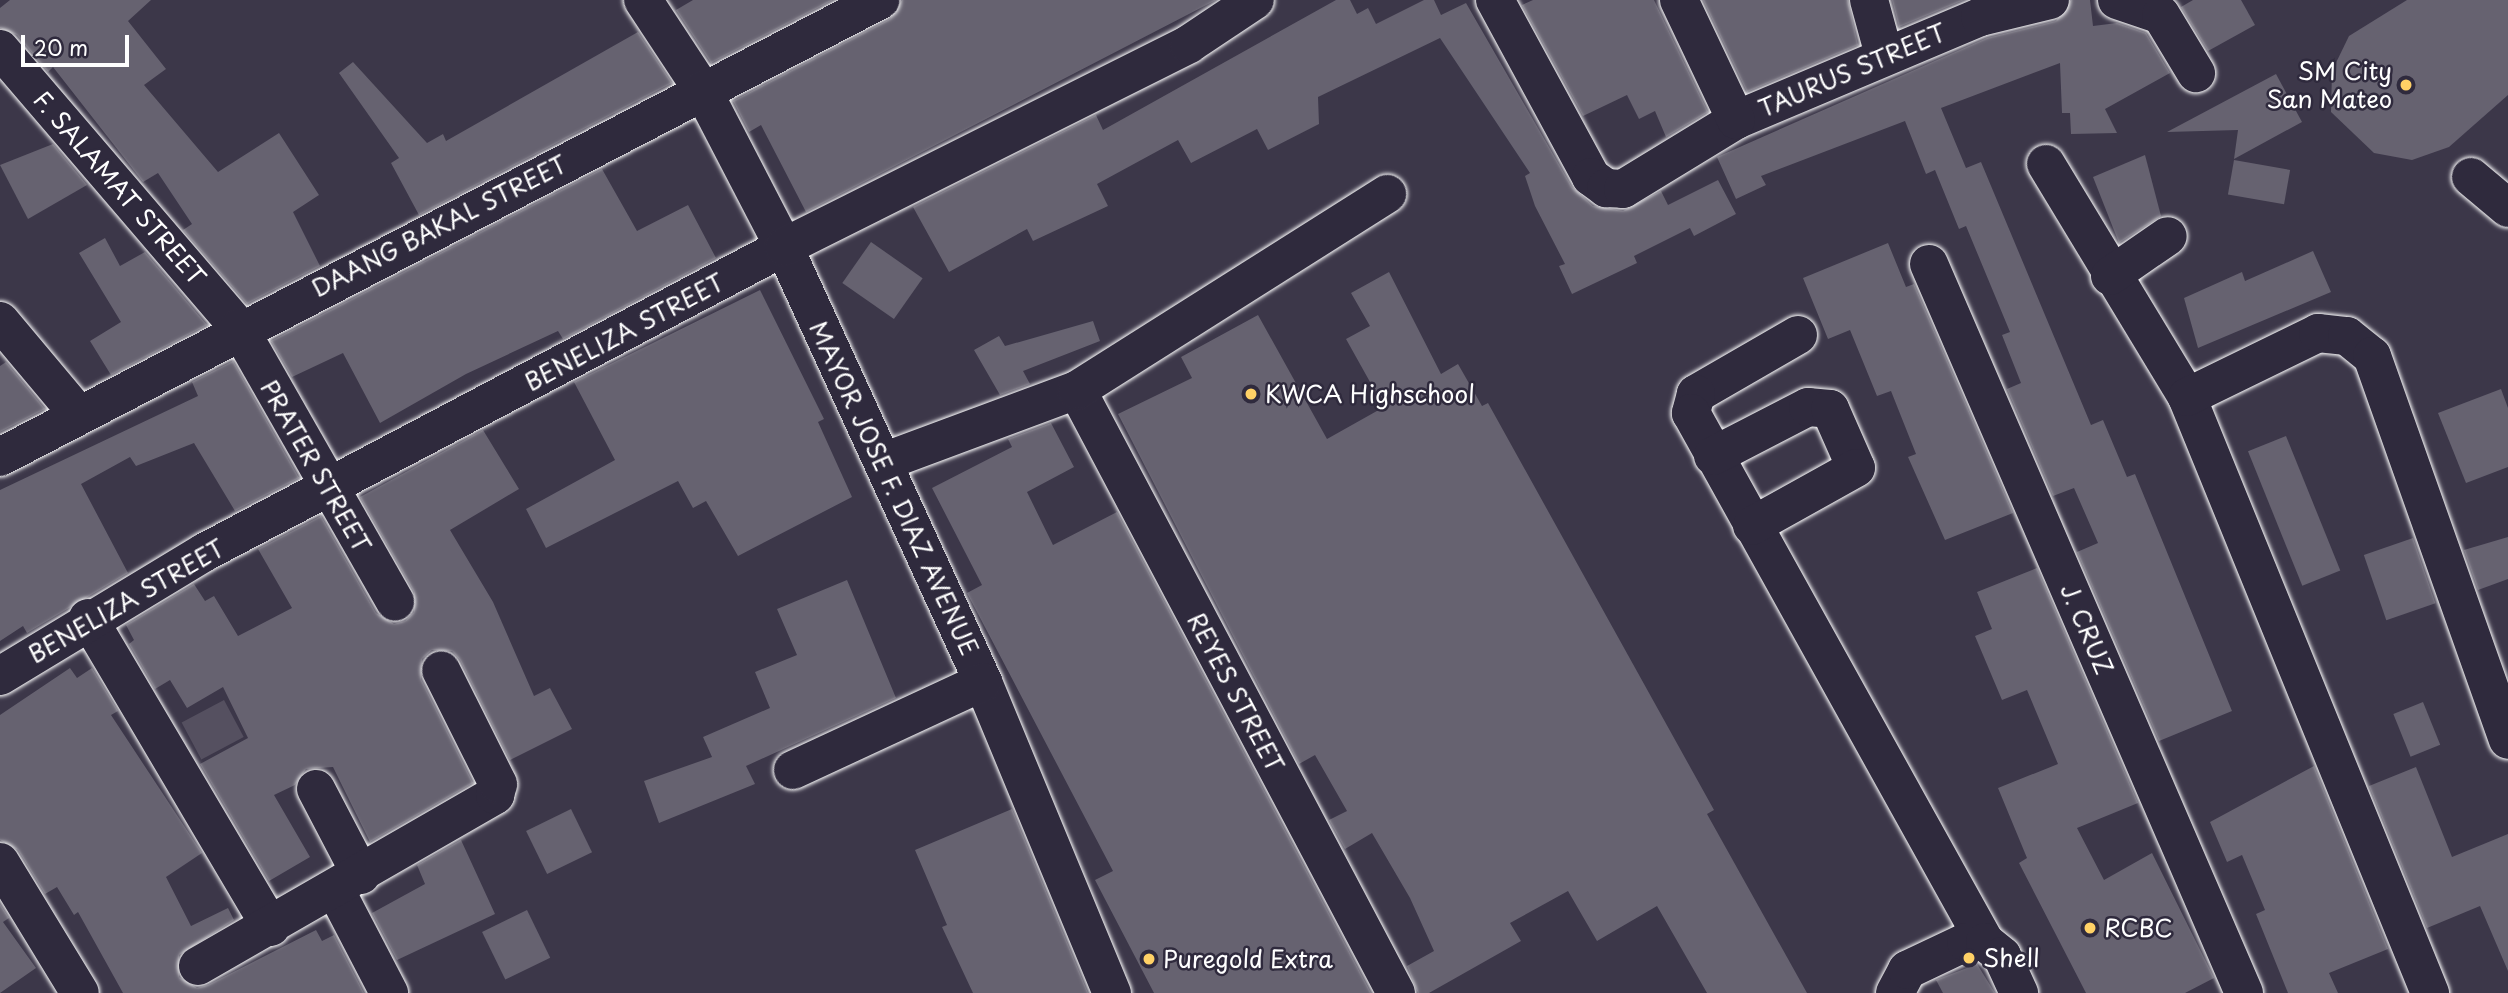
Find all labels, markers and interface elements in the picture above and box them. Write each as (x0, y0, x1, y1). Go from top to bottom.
street label: TAURUS STREET (1753, 17, 1951, 123)
scale bar (24, 21, 133, 65)
text: 20 m (34, 31, 88, 63)
place label: SM City San Mateo (2268, 57, 2392, 113)
marker: SM City San Mateo (2398, 77, 2414, 93)
street label: F. SALAMAT STREET (27, 84, 213, 292)
street label: DAANG BAKAL STREET (304, 148, 574, 304)
street label: BENELIZA STREET (519, 267, 729, 397)
street label: MAYOR JOSE F. DIAZ AVENUE (804, 316, 984, 660)
street label: PRATER STREET (254, 373, 378, 559)
place label: KWCA Highschool (1265, 380, 1474, 408)
marker: KWCA Highschool (1243, 386, 1259, 402)
street label: BENELIZA STREET (23, 533, 229, 669)
street label: J. CRUZ (2055, 579, 2119, 679)
street label: REYES STREET (1181, 606, 1291, 778)
place label: RCBC (2104, 914, 2173, 942)
marker: RCBC (2082, 920, 2098, 936)
place label: Shell (1983, 944, 2040, 972)
place label: Puregold Extra (1163, 945, 1334, 973)
marker: Shell (1961, 950, 1977, 966)
marker: Puregold Extra (1141, 951, 1157, 967)

